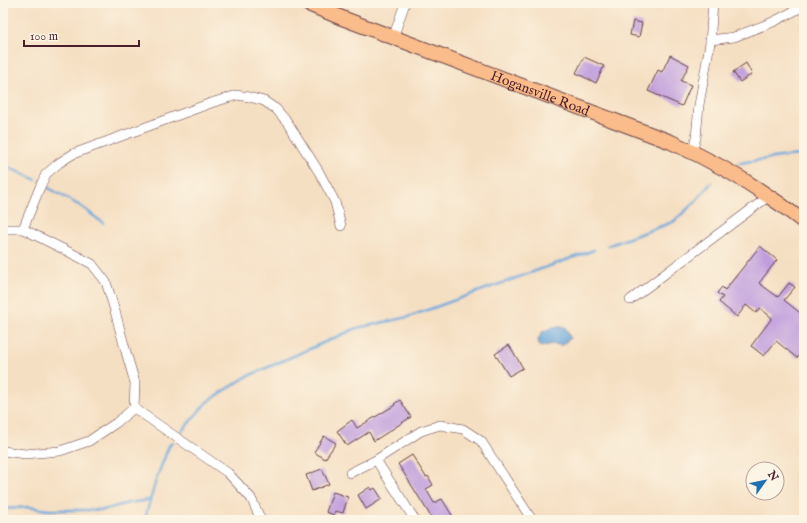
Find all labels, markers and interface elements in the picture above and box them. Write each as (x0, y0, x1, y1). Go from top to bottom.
scale bar (24, 22, 139, 48)
text: 100 m (30, 29, 58, 44)
street label: Hogansville Road (488, 67, 592, 121)
north arrow (745, 461, 785, 501)
text: N (764, 467, 781, 484)

